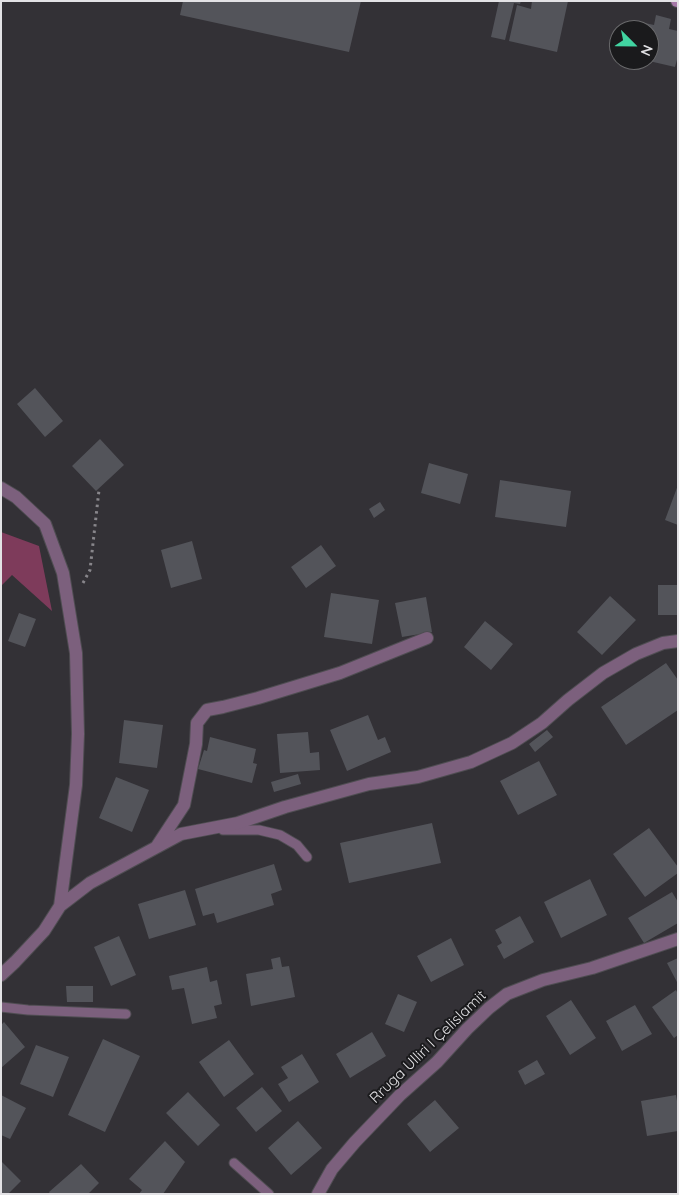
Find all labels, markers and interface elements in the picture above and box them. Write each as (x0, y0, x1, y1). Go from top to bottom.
north arrow (609, 20, 659, 70)
text: N (637, 42, 657, 59)
street label: Rruga Ulliri I Çelislamit (366, 987, 490, 1107)

